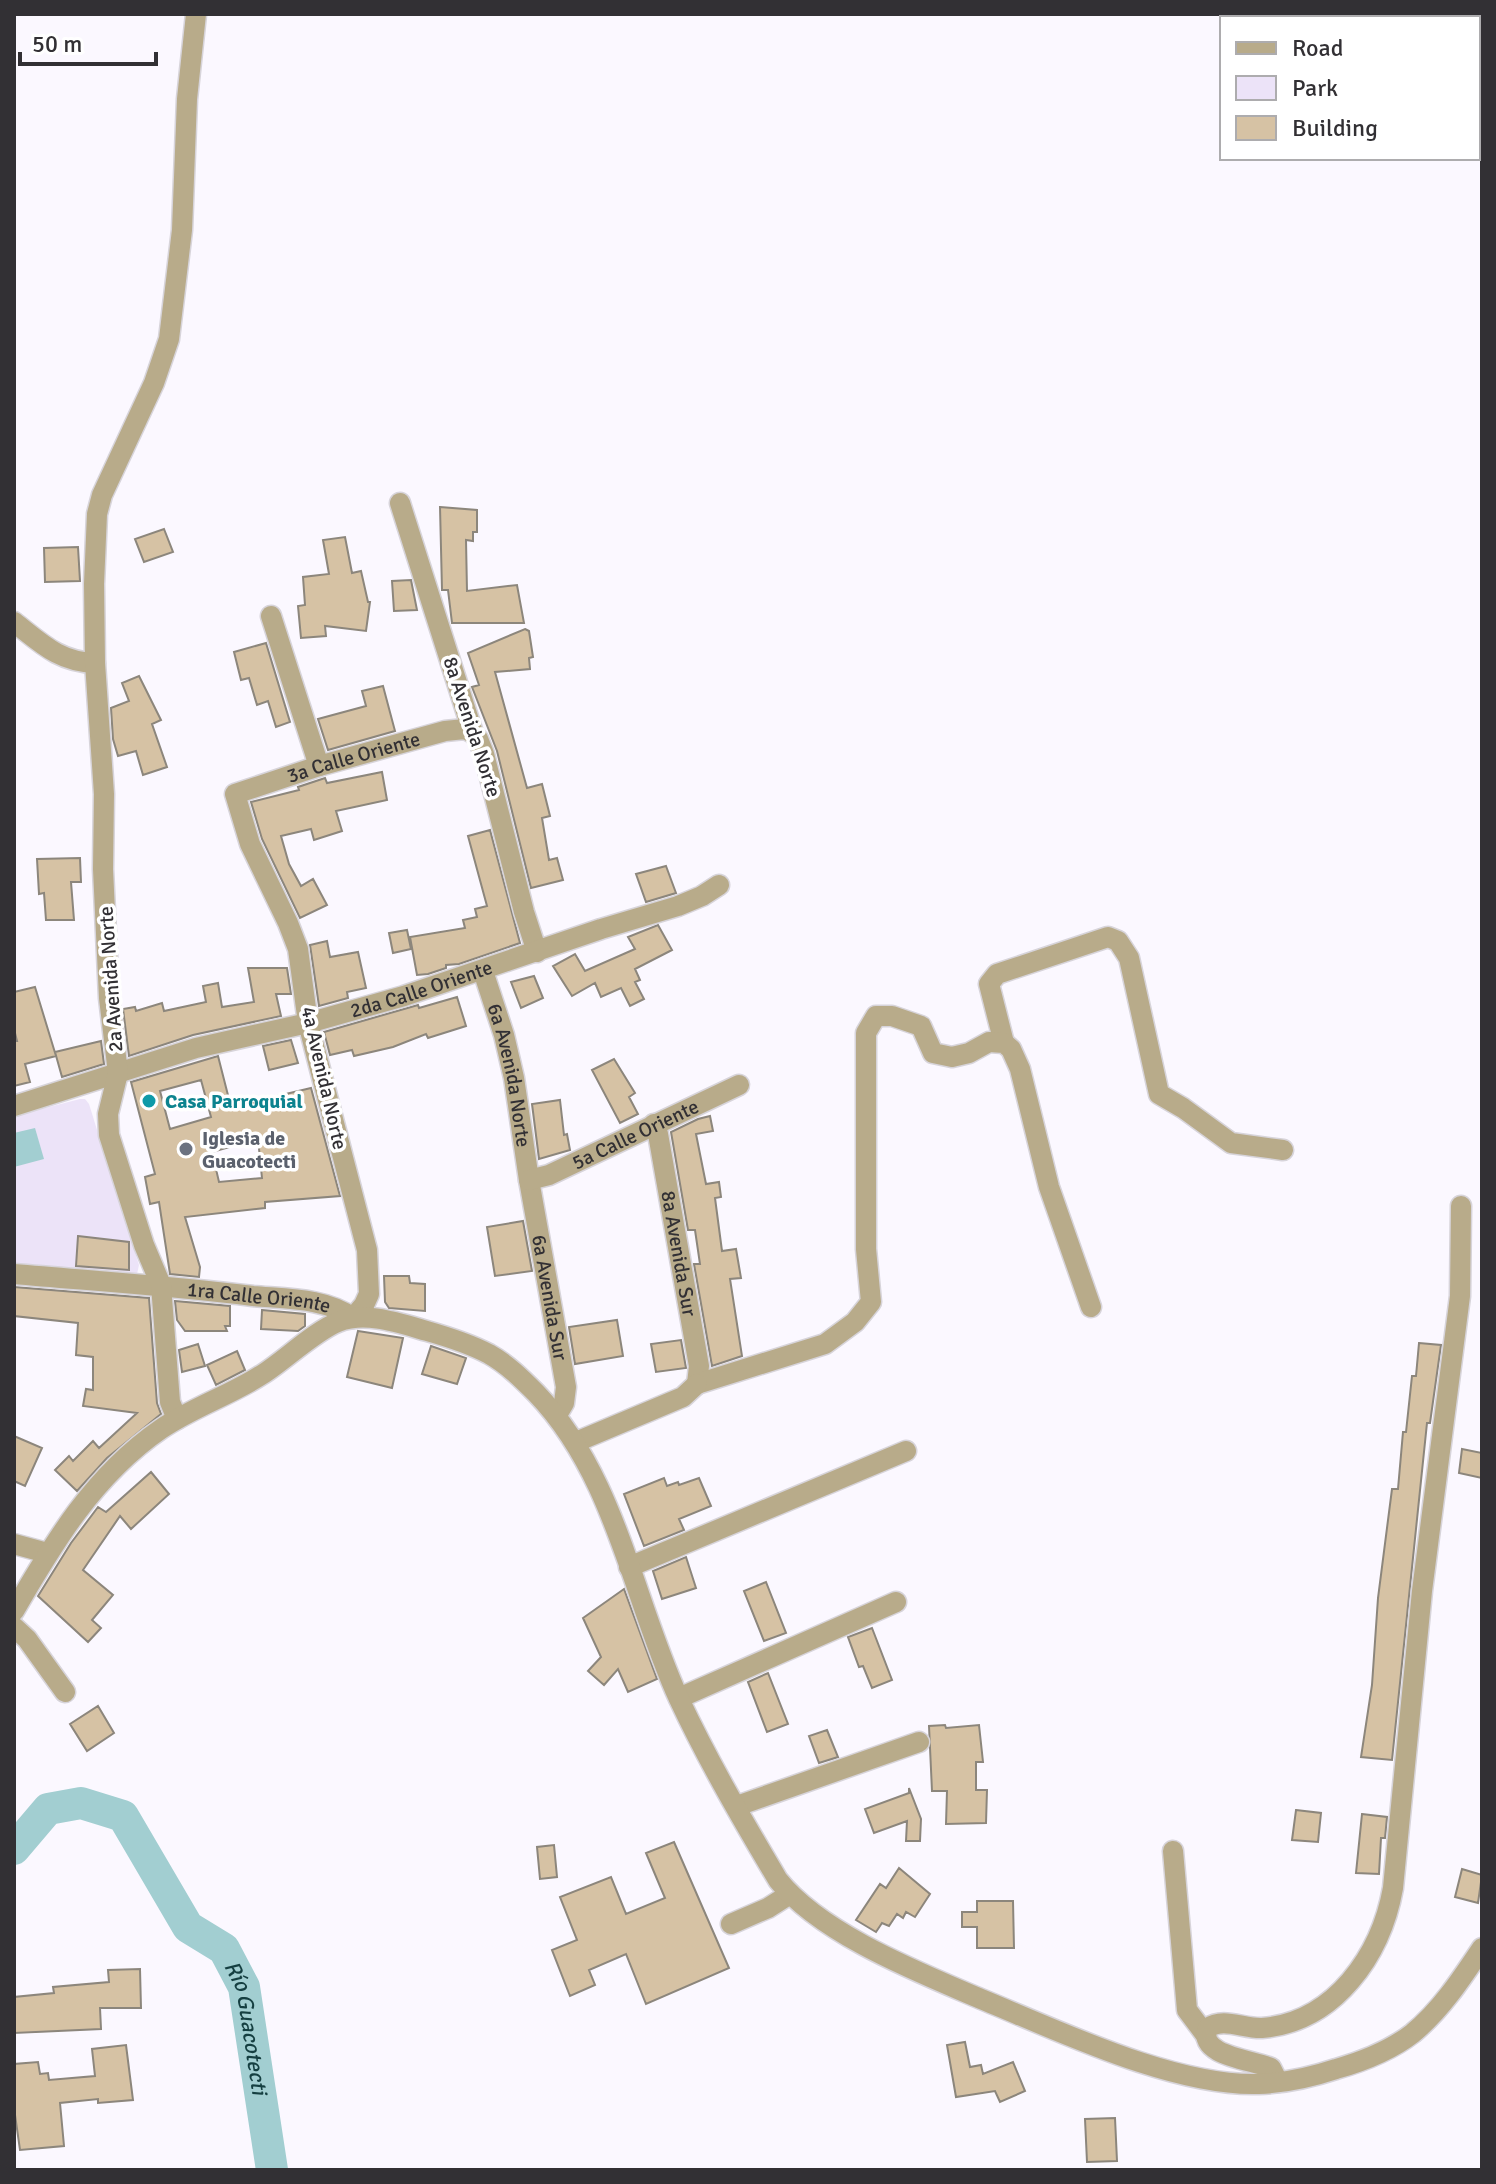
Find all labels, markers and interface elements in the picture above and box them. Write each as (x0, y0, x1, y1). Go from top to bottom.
scale bar (20, 16, 156, 66)
legend (1220, 16, 1480, 160)
text: 50 m (32, 29, 82, 59)
text: Road (1292, 33, 1343, 63)
text: Park (1292, 73, 1338, 103)
text: Building (1292, 113, 1378, 143)
street label: 8a Avenida Norte (438, 654, 506, 800)
street label: 3a Calle Oriente (284, 726, 423, 788)
street label: 2a Avenida Norte (93, 905, 129, 1053)
street label: 2da Calle Oriente (347, 954, 496, 1023)
street label: 6a Avenida Norte (482, 1000, 536, 1149)
street label: 4a Avenida Norte (295, 1004, 353, 1152)
place label: Casa Parroquial (165, 1089, 303, 1114)
marker: Casa Parroquial (140, 1092, 158, 1110)
street label: 5a Calle Oriente (568, 1093, 703, 1175)
place label: Iglesia de Guacotecti (202, 1126, 296, 1174)
marker: Iglesia de Guacotecti (177, 1140, 195, 1158)
street label: 8a Avenida Sur (656, 1189, 703, 1319)
street label: 6a Avenida Sur (527, 1233, 574, 1363)
street label: 1ra Calle Oriente (186, 1276, 334, 1318)
water label: Río Guacotecti (219, 1956, 274, 2099)

